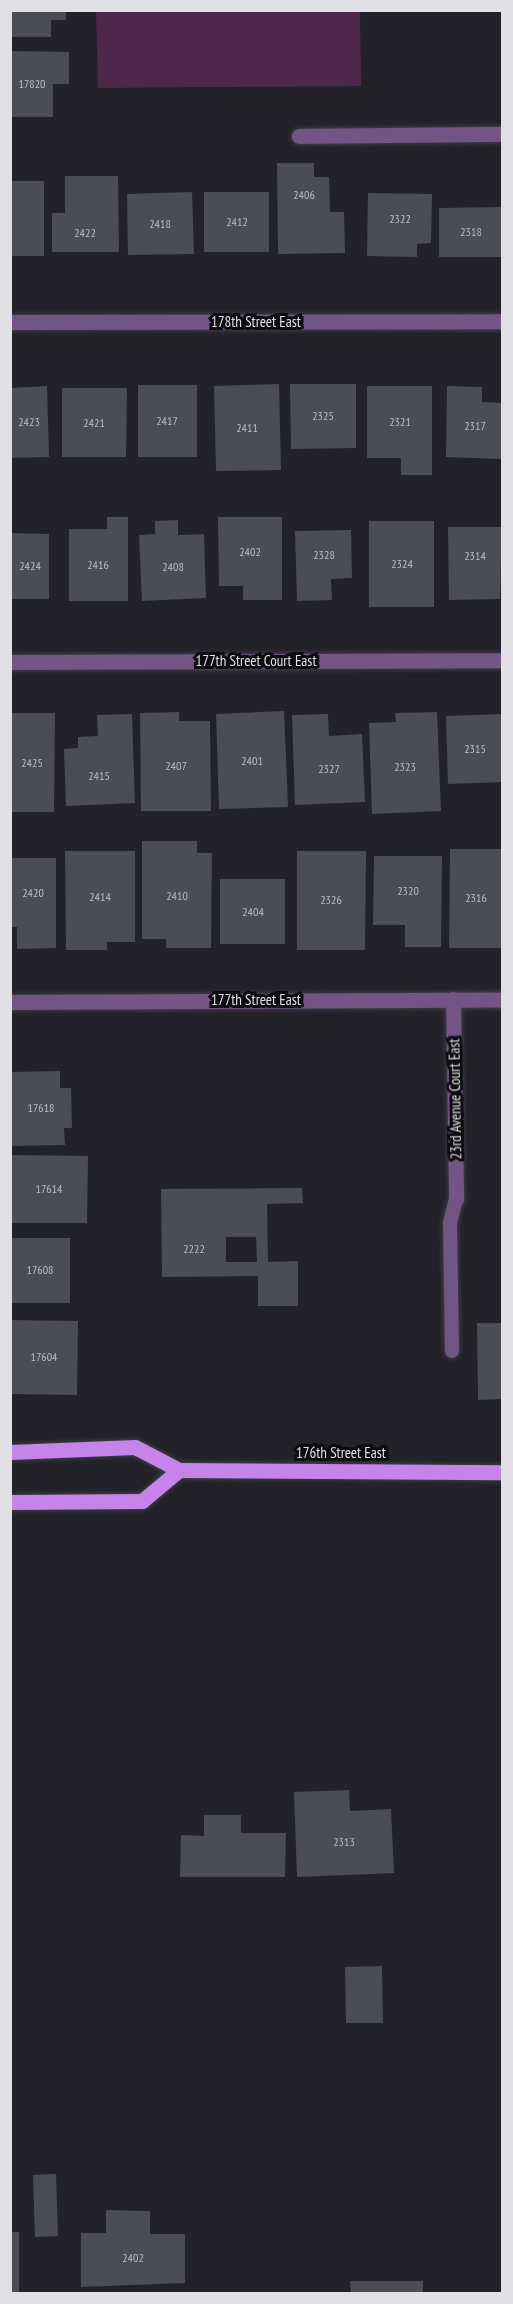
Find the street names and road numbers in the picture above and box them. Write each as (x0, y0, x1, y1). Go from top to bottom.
street label: 178th Street East (211, 313, 301, 331)
street label: 177th Street Court East (195, 652, 317, 670)
street label: 177th Street East (211, 991, 301, 1009)
street label: 23rd Avenue Court East (445, 1038, 465, 1160)
street label: 176th Street East (296, 1444, 386, 1462)

